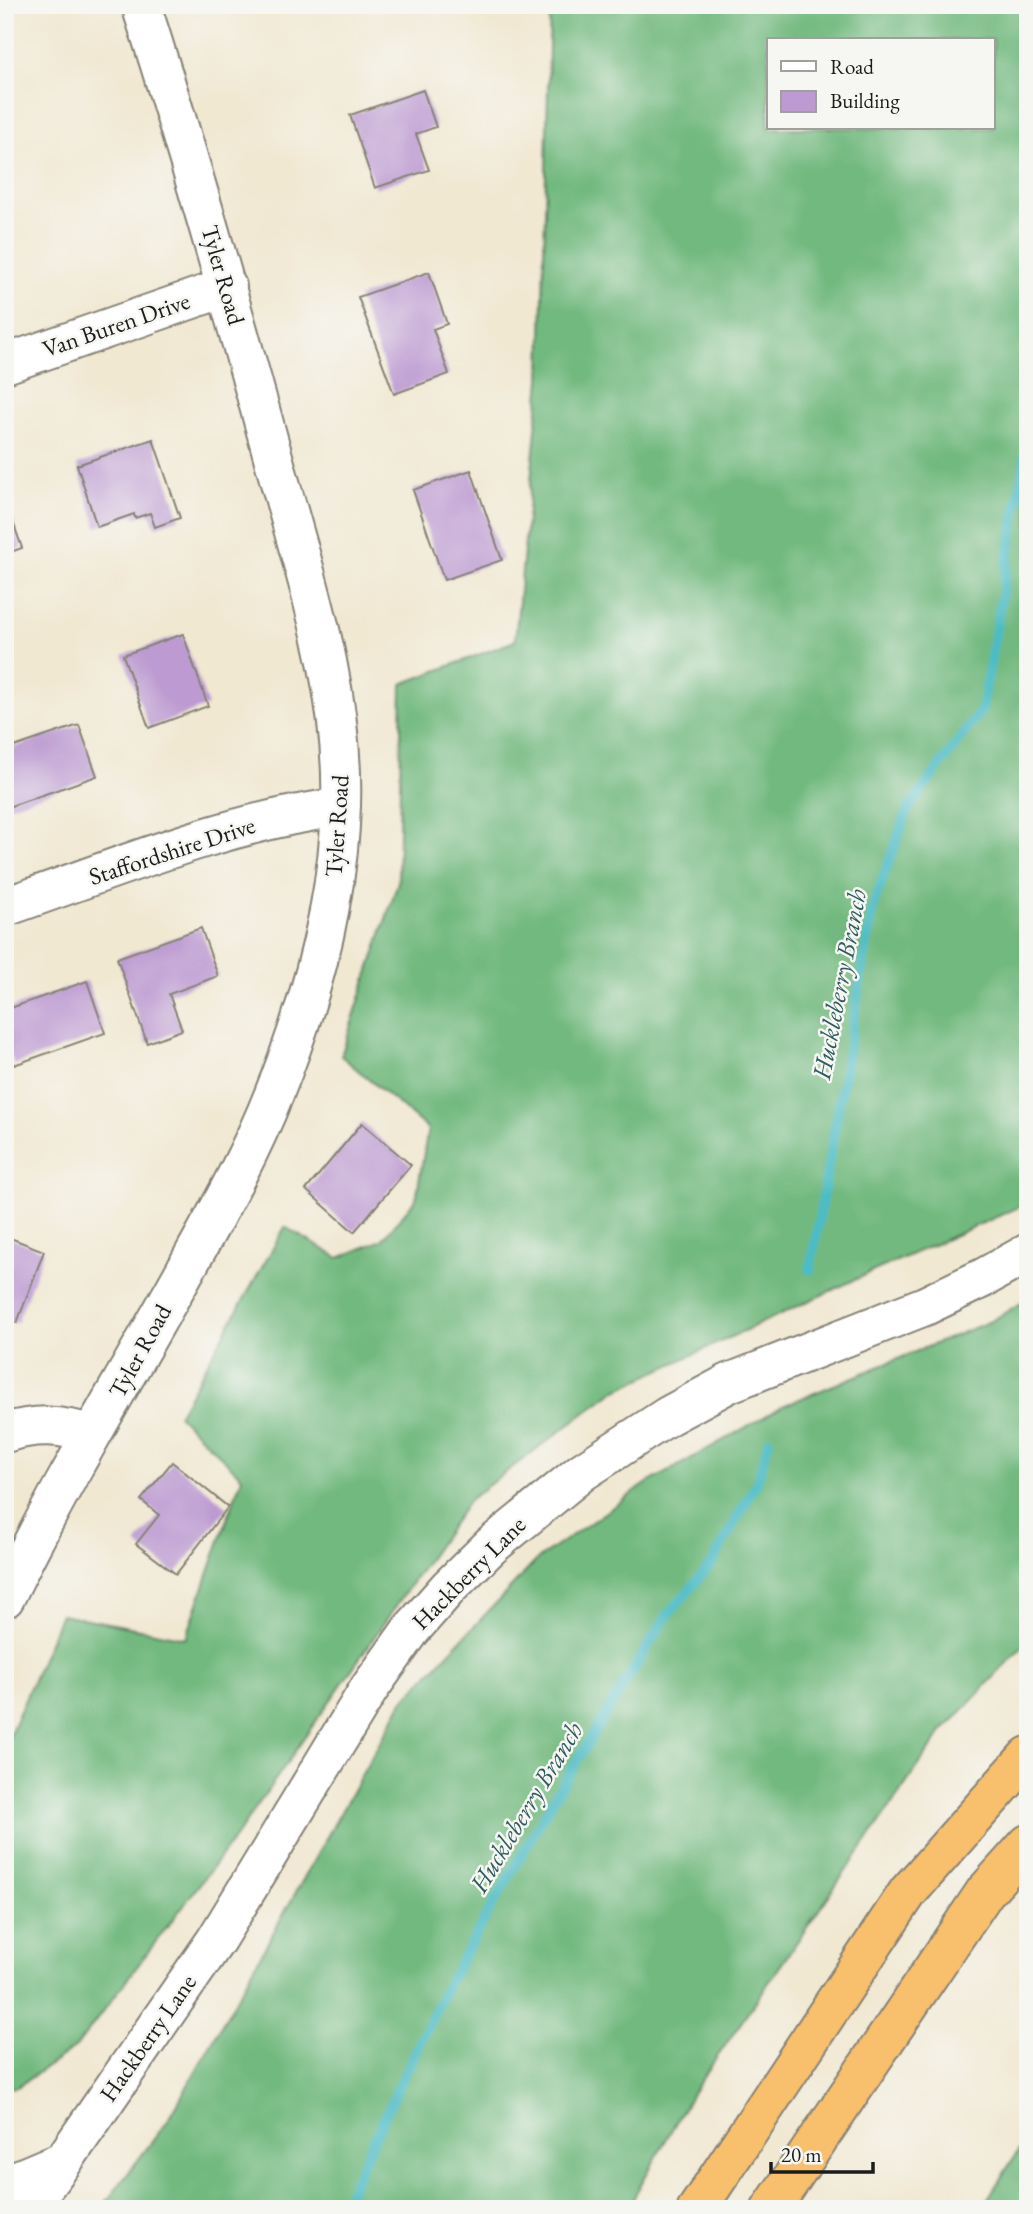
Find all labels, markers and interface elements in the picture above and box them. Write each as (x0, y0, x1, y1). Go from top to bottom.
legend (767, 38, 995, 130)
text: Road (830, 53, 874, 80)
text: Building (830, 87, 900, 114)
street label: Tyler Road (194, 221, 253, 329)
street label: Van Buren Drive (38, 285, 194, 364)
street label: Tyler Road (317, 773, 356, 878)
street label: Staffordshire Drive (85, 809, 259, 892)
water label: Huckleberry Branch (804, 886, 874, 1083)
street label: Tyler Road (101, 1298, 178, 1403)
street label: Hackberry Lane (405, 1509, 532, 1636)
water label: Huckleberry Branch (461, 1715, 590, 1899)
street label: Hackberry Lane (92, 1968, 203, 2108)
scale bar (771, 2130, 872, 2174)
text: 20 m (781, 2141, 822, 2168)

